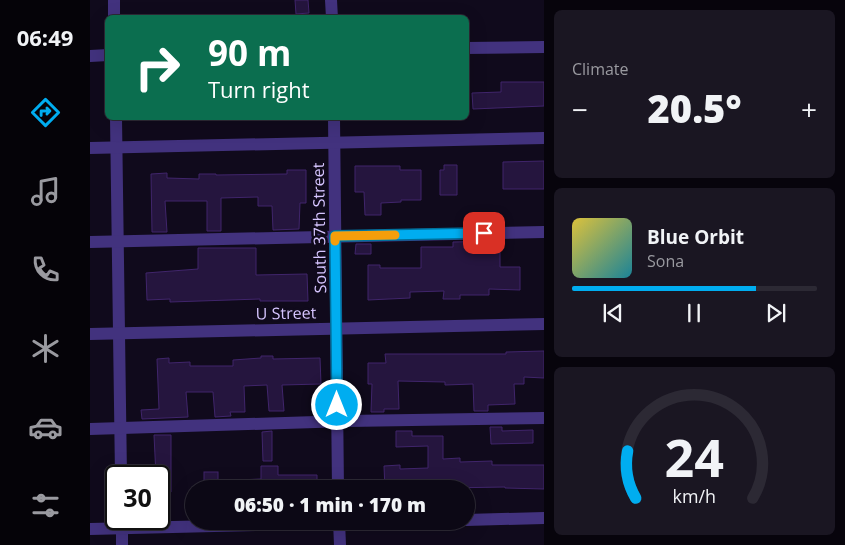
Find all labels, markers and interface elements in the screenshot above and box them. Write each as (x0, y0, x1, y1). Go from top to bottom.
text: 06:49 (17, 22, 73, 52)
text: 90 m (208, 29, 291, 76)
icon: right (125, 35, 190, 100)
text: Climate (572, 58, 629, 80)
text: Turn right (208, 74, 310, 104)
text: 20.5° (648, 82, 741, 134)
text: − (572, 90, 588, 128)
text: + (801, 90, 817, 128)
icon: directions (28, 95, 63, 130)
street label: South 37th Street (307, 162, 331, 293)
icon: music (28, 174, 63, 209)
pin (463, 212, 505, 254)
icon: arrive (470, 219, 498, 247)
text: Blue Orbit (647, 224, 744, 250)
text: Sona (647, 250, 684, 272)
icon: phone (28, 252, 63, 287)
icon: previous (599, 299, 627, 327)
icon: pause (680, 299, 708, 327)
icon: next (762, 299, 790, 327)
street label: U Street (256, 301, 317, 325)
icon: climate (28, 331, 63, 366)
position arrow (310, 378, 362, 430)
icon: car (28, 410, 63, 445)
text: 24 (665, 421, 724, 492)
speed limit sign: 30 (105, 465, 170, 530)
text: km/h (673, 484, 716, 508)
icon: filters (28, 488, 63, 523)
text: 06:50 · 1 min · 170 m (234, 492, 426, 518)

